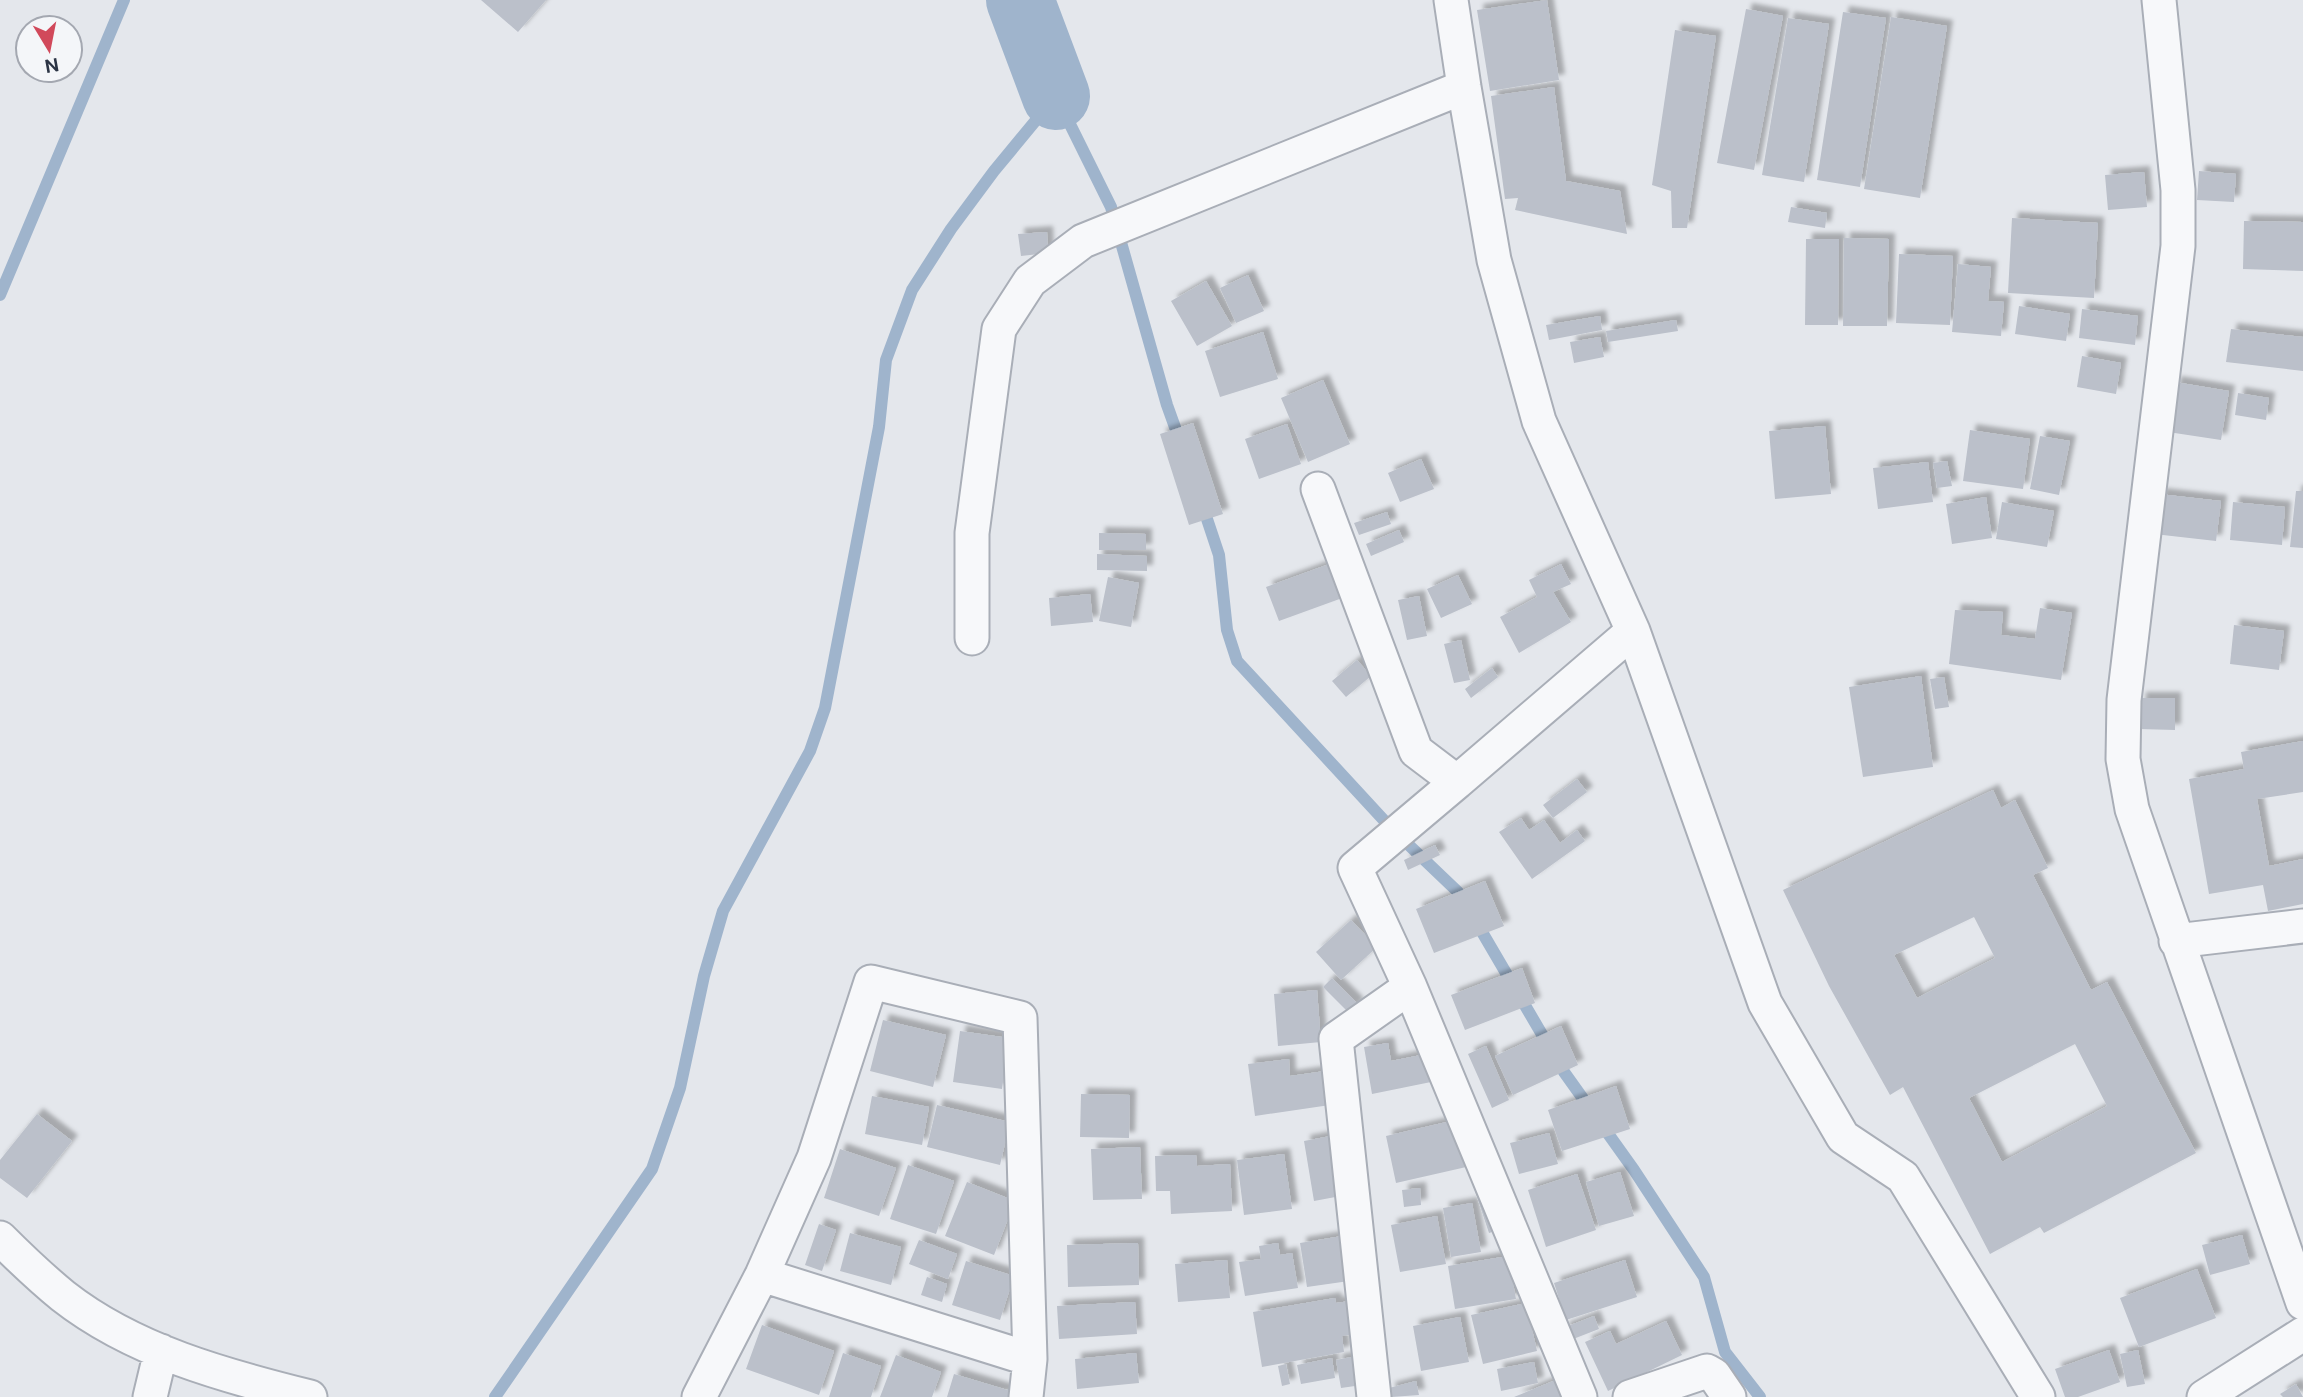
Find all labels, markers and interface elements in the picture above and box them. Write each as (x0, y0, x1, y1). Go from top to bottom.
north arrow (14, 14, 84, 84)
text: N (43, 52, 61, 79)

